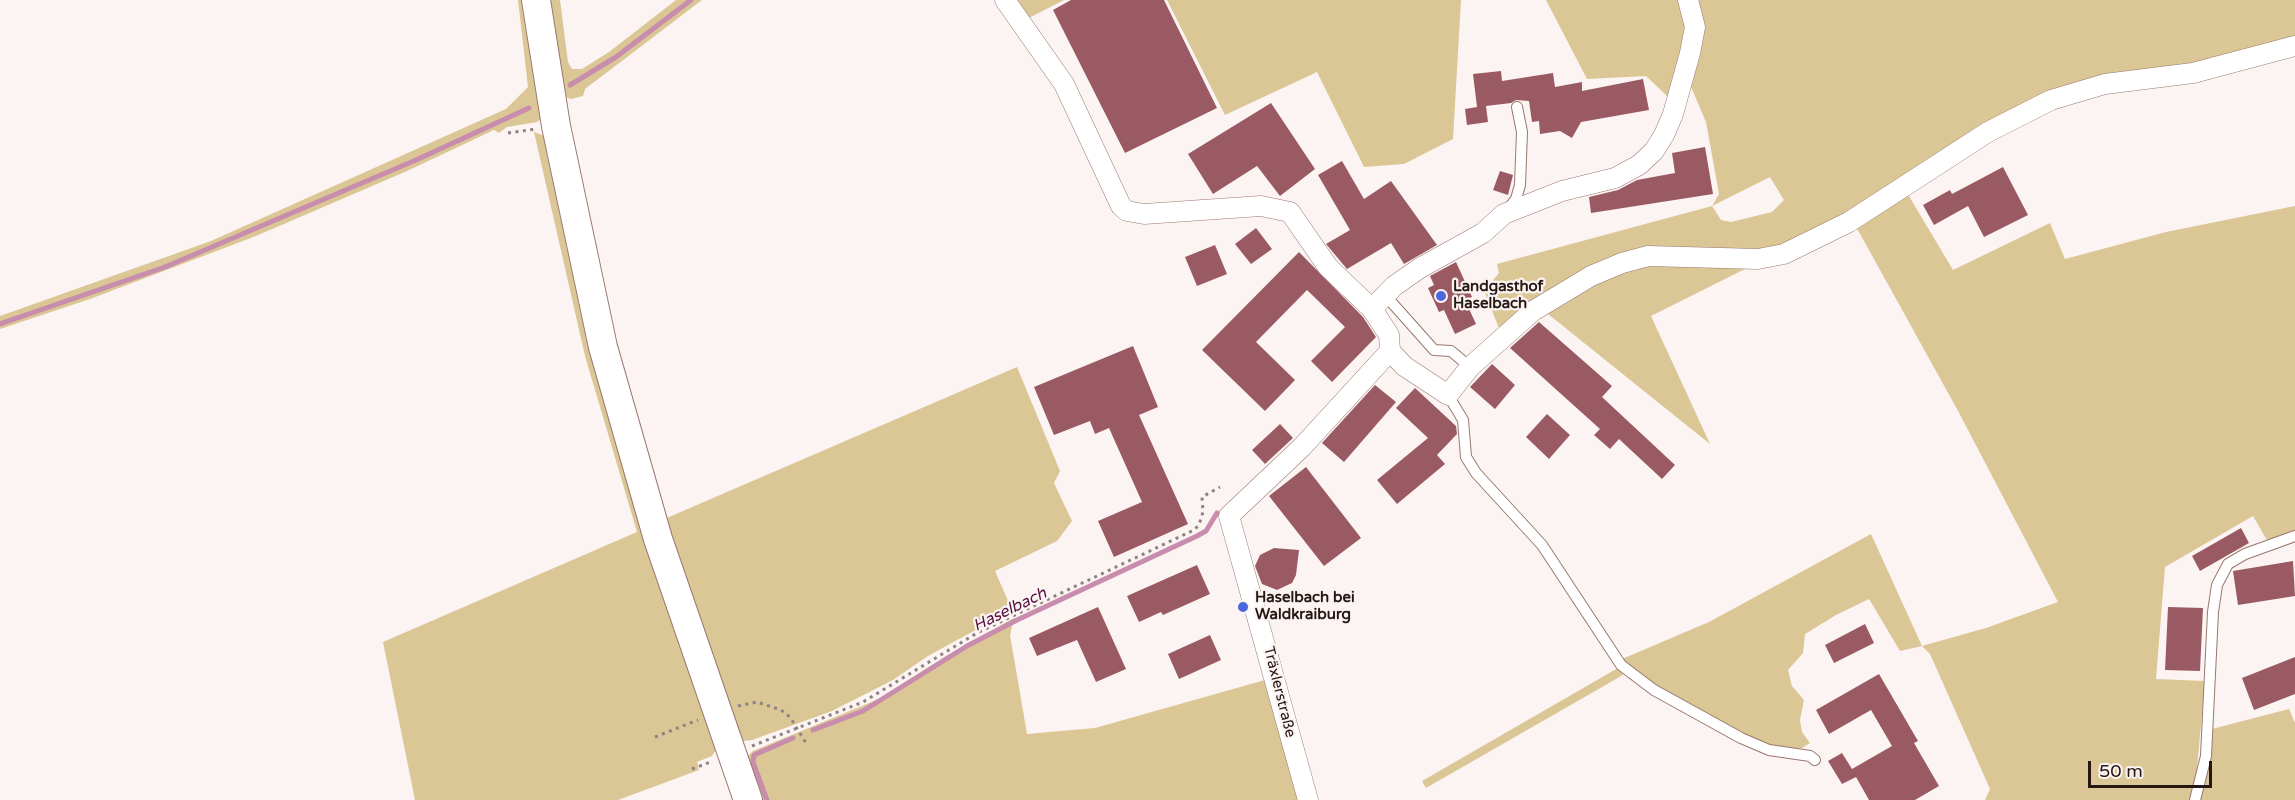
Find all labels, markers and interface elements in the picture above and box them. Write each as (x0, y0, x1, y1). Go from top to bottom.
place label: Landgasthof Haselbach (1453, 278, 1543, 313)
marker: Landgasthof Haselbach (1434, 289, 1448, 303)
water label: Haselbach (970, 584, 1050, 636)
place label: Haselbach bei Waldkraiburg (1255, 589, 1355, 624)
marker: Haselbach bei Waldkraiburg (1236, 600, 1250, 614)
street label: Träxlerstraße (1259, 645, 1299, 739)
scale bar (2091, 749, 2216, 787)
text: 50 m (2099, 760, 2143, 782)

